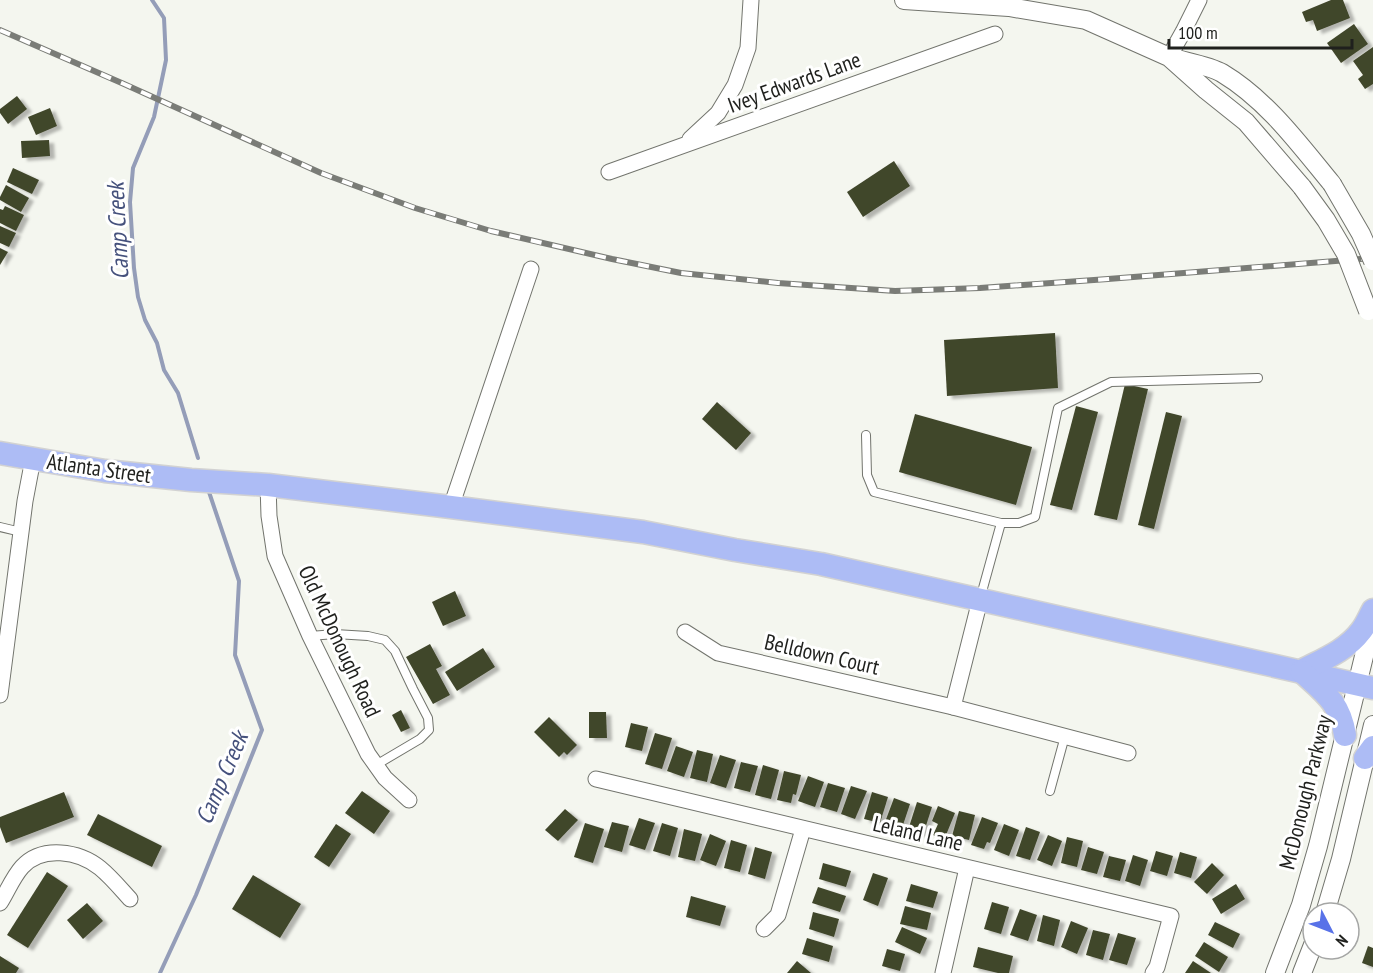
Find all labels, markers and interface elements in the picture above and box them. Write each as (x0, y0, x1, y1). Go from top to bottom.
scale bar (1169, 12, 1352, 50)
text: 100 m (1178, 21, 1218, 44)
street label: Ivey Edwards Lane (724, 45, 864, 119)
water label: Camp Creek (99, 179, 136, 281)
street label: Atlanta Street (45, 447, 153, 489)
street label: Old McDonough Road (293, 561, 387, 721)
street label: Belldown Court (762, 627, 882, 681)
street label: McDonough Parkway (1272, 711, 1338, 872)
water label: Camp Creek (188, 724, 256, 829)
street label: Leland Lane (870, 809, 966, 857)
north arrow (1301, 901, 1361, 961)
text: N (1332, 931, 1352, 951)

